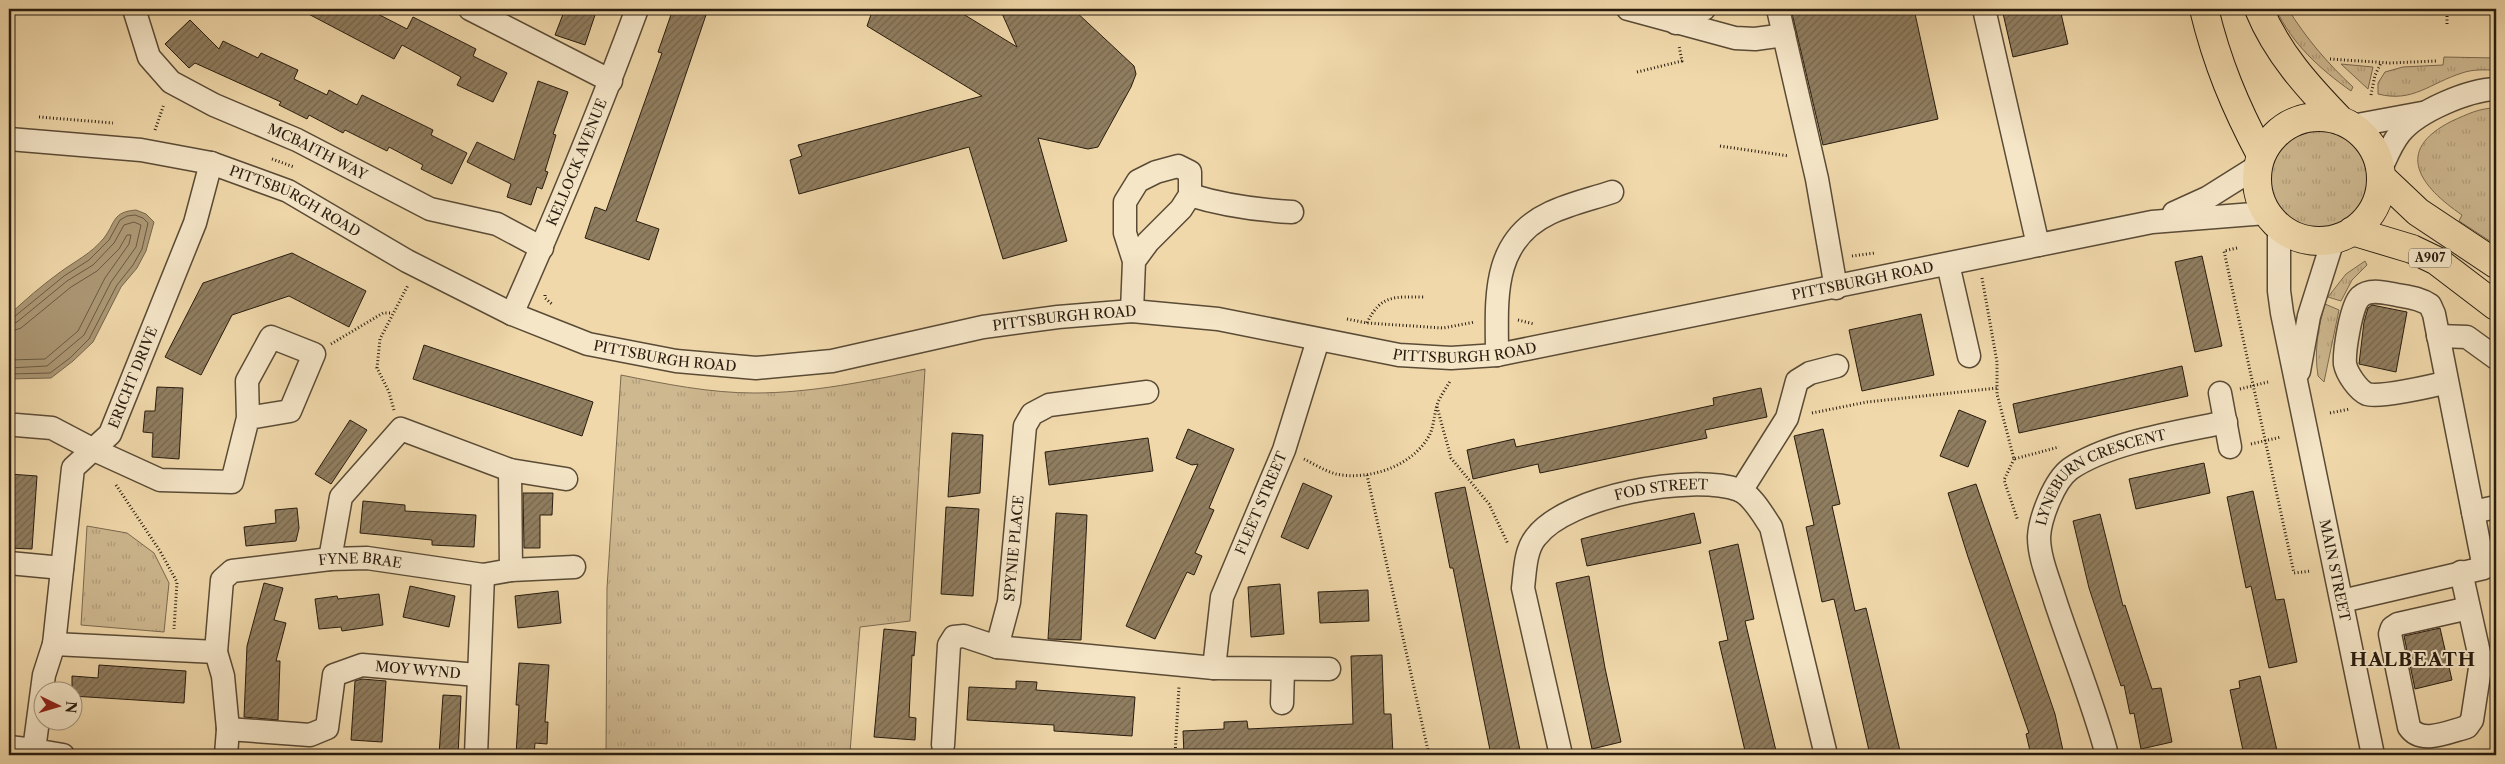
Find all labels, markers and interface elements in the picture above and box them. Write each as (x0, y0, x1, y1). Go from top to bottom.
street label: KELLOCK AVENUE (542, 96, 611, 229)
street label: MCBAITH WAY (265, 120, 371, 184)
street label: PITTSBURGH ROAD (227, 161, 364, 241)
road number: A907 (2409, 248, 2451, 268)
street label: PITTSBURGH ROAD (1790, 258, 1935, 304)
street label: PITTSBURGH ROAD (991, 302, 1137, 335)
street label: ERICHT DRIVE (104, 324, 161, 431)
street label: PITTSBURGH ROAD (592, 336, 737, 375)
street label: PITTSBURGH ROAD (1391, 338, 1538, 367)
street label: LYNEBURN CRESCENT (2032, 425, 2168, 528)
street label: FLEET STREET (1231, 448, 1291, 557)
street label: FOD STREET (1612, 475, 1709, 504)
street label: SPYNIE PLACE (1000, 494, 1028, 602)
street label: MAIN STREET (2316, 518, 2354, 624)
street label: FYNE BRAE (317, 548, 403, 572)
district label: HALBEATH (2350, 648, 2476, 671)
street label: MOY WYND (374, 657, 462, 683)
north arrow (32, 682, 82, 732)
text: N (61, 700, 80, 714)

